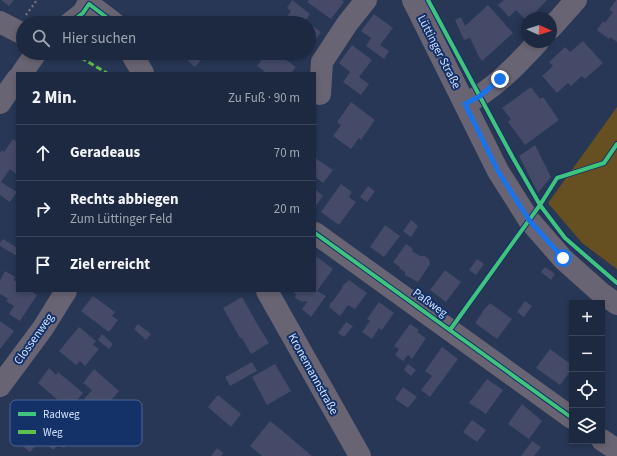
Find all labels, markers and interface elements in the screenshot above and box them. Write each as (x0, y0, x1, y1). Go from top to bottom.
street label: Lüttinger Straße (413, 12, 465, 92)
north arrow (521, 12, 557, 48)
search box (16, 16, 316, 60)
icon: search (30, 27, 52, 49)
text: Hier suchen (62, 28, 136, 49)
route end (491, 70, 509, 88)
text: 2 Min. (32, 86, 77, 110)
text: Zu Fuß · 90 m (228, 89, 300, 107)
icon: ahead (32, 142, 54, 164)
text: Geradeaus (70, 142, 140, 163)
text: 70 m (274, 144, 300, 162)
text: Rechts abbiegen (70, 189, 179, 210)
icon: right (32, 198, 54, 220)
text: 20 m (274, 200, 300, 218)
text: Zum Lüttinger Feld (70, 210, 172, 228)
route start (554, 249, 572, 267)
icon: arrive (32, 254, 54, 276)
text: Ziel erreicht (70, 254, 150, 275)
street label: Paßweg (409, 285, 451, 321)
map controls (569, 300, 605, 444)
button: + (569, 300, 605, 336)
street label: Clossenweg (10, 310, 58, 368)
street label: Kronemannstraße (284, 330, 342, 418)
button: − (569, 336, 605, 372)
button: locate (569, 372, 605, 408)
legend (10, 400, 142, 446)
text: Radweg (43, 407, 80, 422)
button: layers (569, 408, 605, 444)
text: Weg (43, 425, 63, 440)

